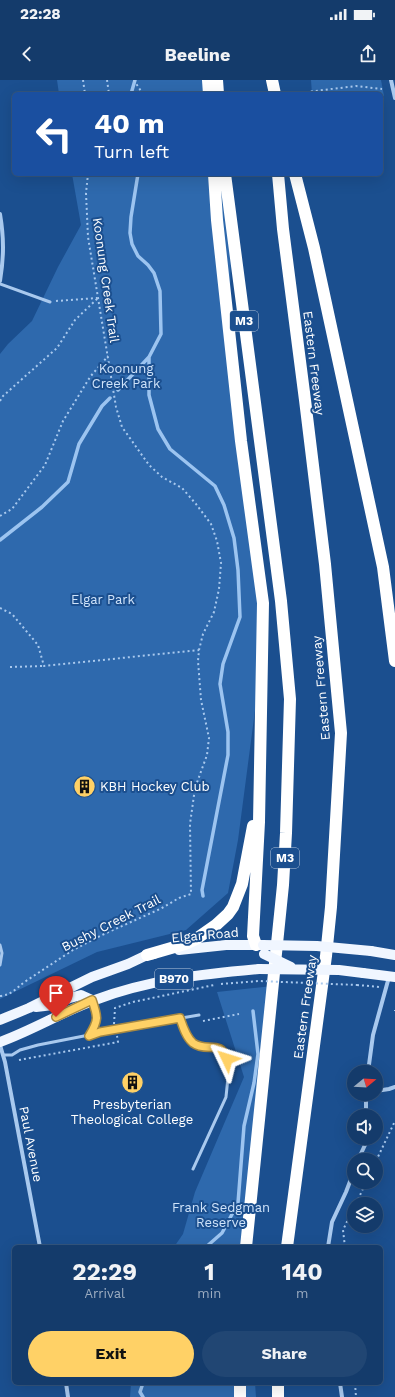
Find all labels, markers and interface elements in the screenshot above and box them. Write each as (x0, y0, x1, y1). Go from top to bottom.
text: 22:28 (20, 5, 61, 23)
icon: back (16, 43, 38, 65)
icon: share (357, 43, 379, 65)
text: Beeline (165, 44, 230, 65)
text: 40 m (94, 107, 164, 140)
icon: left (28, 108, 80, 160)
text: Turn left (94, 141, 169, 162)
street label: Koonung Creek Trail (90, 217, 122, 343)
street label: Eastern Freeway (300, 310, 328, 416)
road number: M3 (230, 311, 258, 331)
park label: Koonung Creek Park (92, 361, 161, 391)
park label: Elgar Park (71, 592, 136, 607)
street label: Eastern Freeway (309, 635, 333, 741)
building icon: KBH Hockey Club (72, 773, 98, 799)
place label: KBH Hockey Club (100, 779, 210, 794)
road number: M3 (271, 848, 299, 868)
street label: Bushy Creek Trail (59, 892, 163, 954)
street label: Elgar Road (171, 925, 239, 945)
street label: Eastern Freeway (290, 954, 320, 1060)
road number: B970 (155, 969, 193, 989)
pin (39, 976, 73, 1017)
icon: arrive (45, 982, 67, 1004)
position arrow (206, 1038, 248, 1080)
north arrow (347, 1065, 383, 1101)
map controls (347, 1065, 383, 1233)
building icon: Presbyterian Theological College (119, 1069, 145, 1095)
place label: Presbyterian Theological College (71, 1097, 193, 1127)
street label: Paul Avenue (16, 1105, 46, 1183)
button: sound (347, 1109, 383, 1145)
button: search (347, 1153, 383, 1189)
button: layers (347, 1197, 383, 1233)
park label: Frank Sedgman Reserve (172, 1200, 270, 1230)
text: 22:29 (72, 1258, 137, 1286)
text: 1 (204, 1258, 214, 1286)
text: 140 (281, 1258, 323, 1286)
text: Arrival (84, 1286, 125, 1301)
text: min (197, 1286, 221, 1301)
text: m (296, 1286, 308, 1301)
button: Exit (28, 1331, 194, 1377)
button: Share (202, 1331, 367, 1377)

